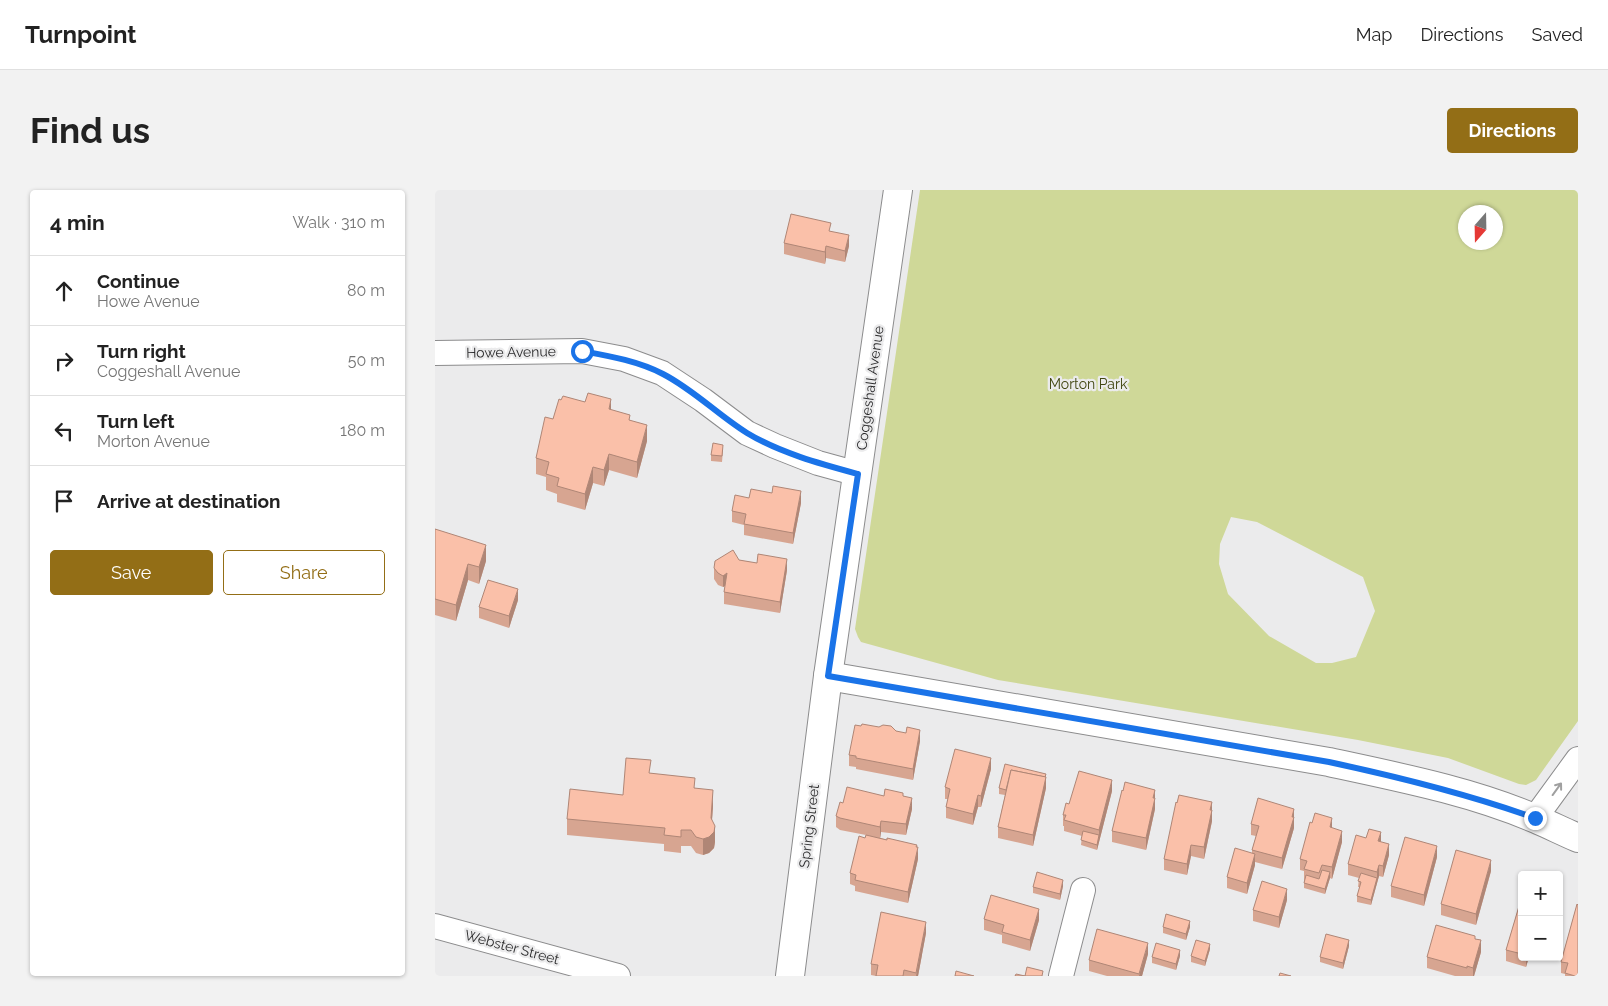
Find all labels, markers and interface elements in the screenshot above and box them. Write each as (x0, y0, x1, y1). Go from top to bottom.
text: Turnpoint (25, 20, 137, 49)
text: Map (1356, 24, 1392, 45)
text: Directions (1420, 24, 1504, 45)
text: Saved (1532, 24, 1583, 45)
button: Directions (1447, 108, 1578, 153)
text: Find us (30, 110, 150, 151)
north arrow (1458, 205, 1503, 250)
text: 4 min (50, 210, 105, 235)
text: Walk · 310 m (292, 213, 385, 232)
text: Continue (97, 270, 180, 292)
icon: ahead (50, 277, 78, 305)
text: 80 m (347, 281, 385, 300)
text: Howe Avenue (97, 292, 200, 311)
street label: Coggeshall Avenue (853, 325, 887, 451)
text: Turn right (97, 340, 186, 362)
route start (571, 340, 594, 363)
street label: Howe Avenue (466, 343, 556, 361)
icon: right (50, 347, 78, 375)
text: 50 m (348, 351, 385, 370)
text: Coggeshall Avenue (97, 362, 240, 381)
park label: Morton Park (1049, 376, 1128, 392)
text: Turn left (97, 410, 174, 432)
icon: left (50, 417, 78, 445)
text: 180 m (340, 421, 385, 440)
text: Morton Avenue (97, 432, 210, 451)
icon: arrive (50, 487, 78, 515)
text: Arrive at destination (97, 490, 281, 512)
button: Save (50, 550, 213, 595)
button: Share (223, 550, 385, 595)
one-way arrow (1552, 782, 1562, 796)
street label: Spring Street (796, 783, 822, 869)
route end (1524, 807, 1547, 830)
map controls (1518, 871, 1563, 961)
button: + (1518, 871, 1563, 916)
button: − (1518, 916, 1563, 961)
street label: Webster Street (463, 927, 561, 967)

